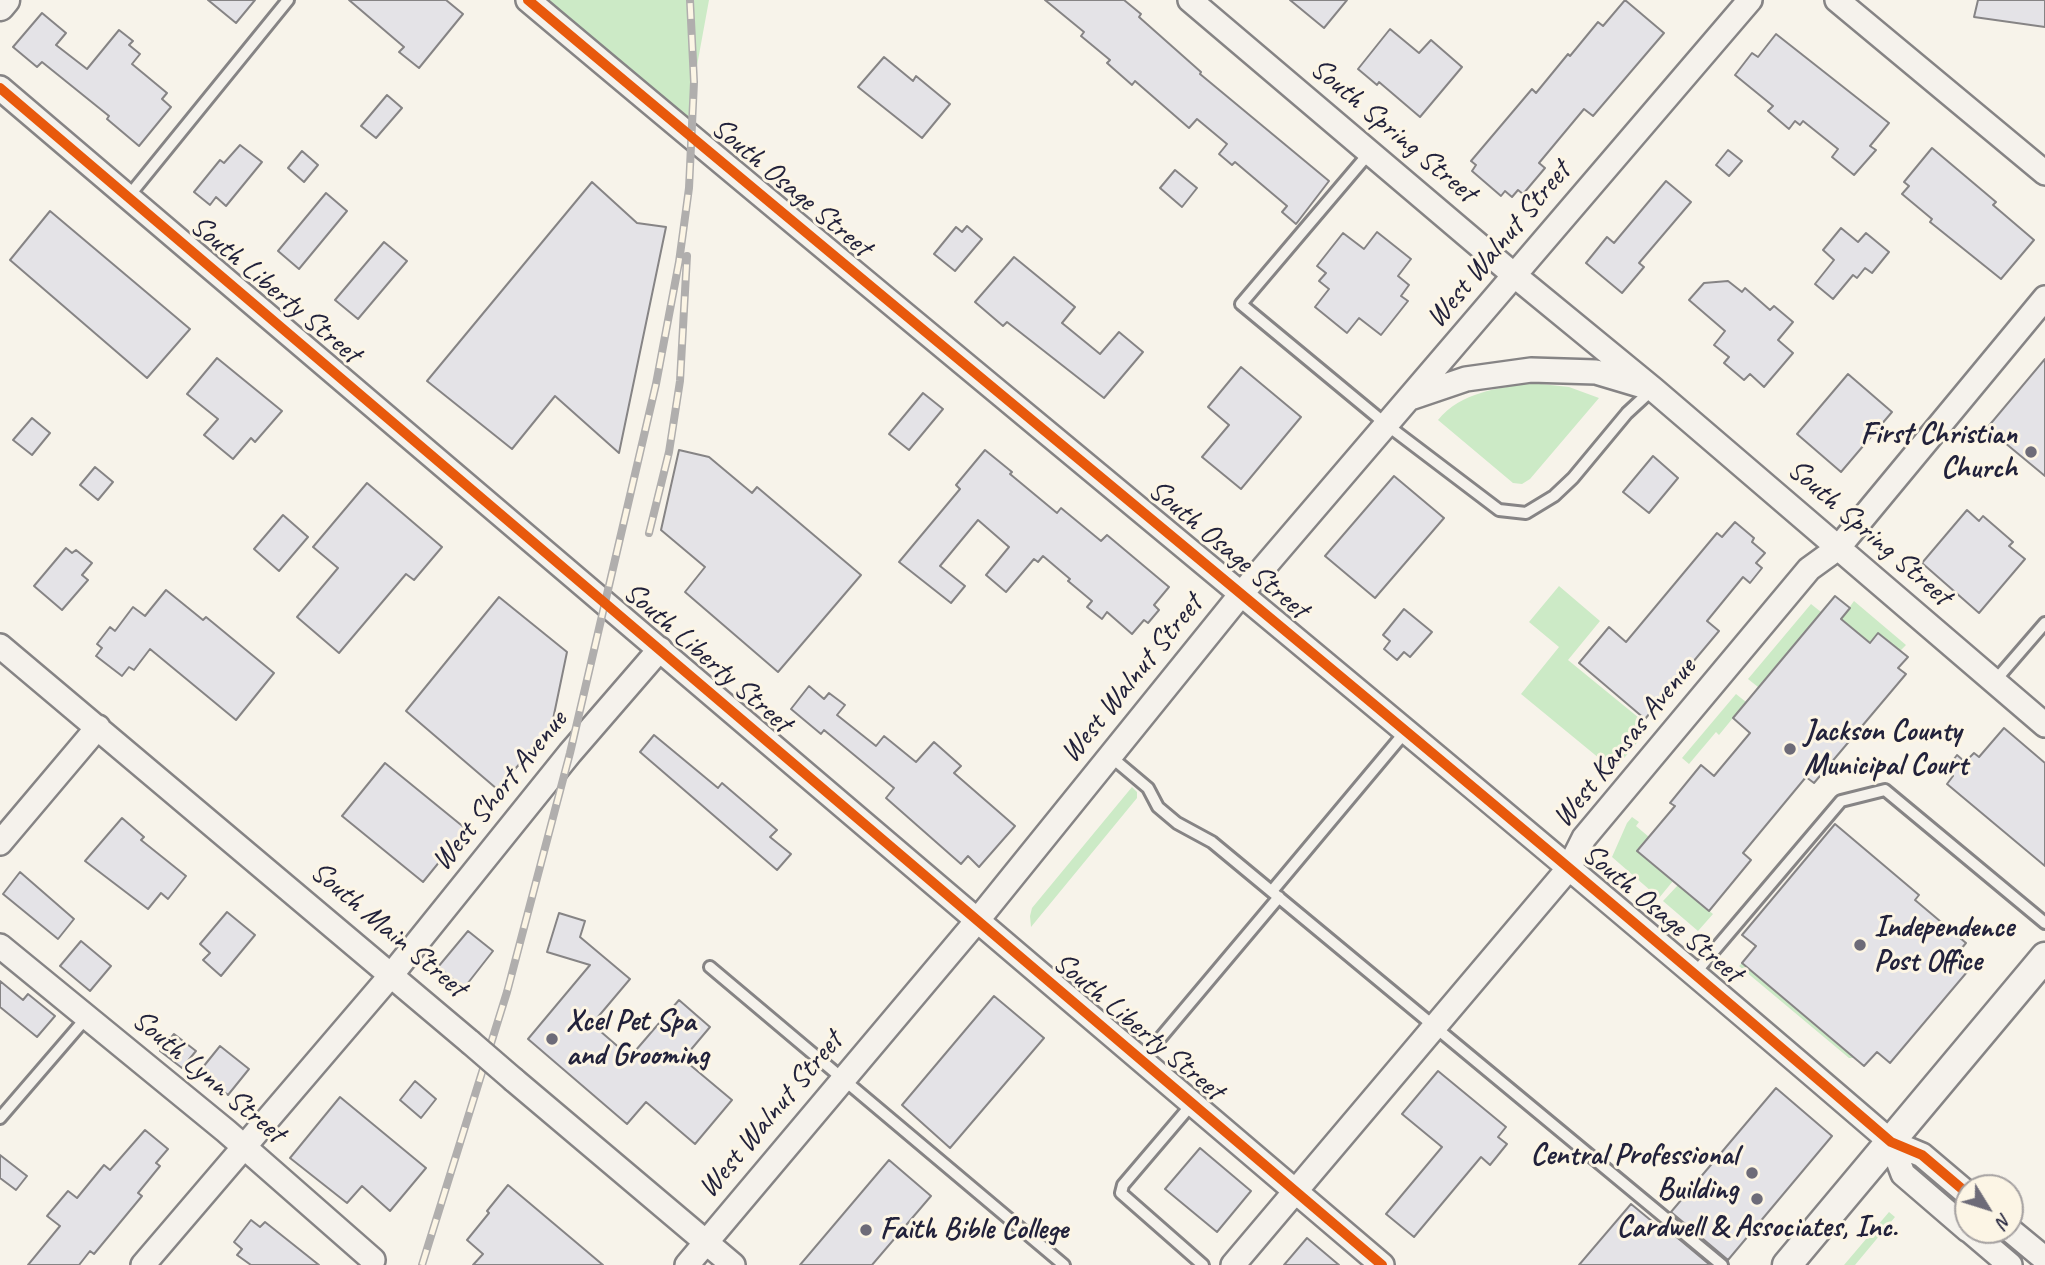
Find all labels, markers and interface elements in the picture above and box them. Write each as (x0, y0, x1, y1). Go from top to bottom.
street label: South Spring Street (1303, 51, 1483, 211)
street label: South Osage Street (703, 110, 879, 266)
street label: West Walnut Street (1419, 155, 1579, 335)
street label: South Liberty Street (182, 208, 368, 372)
place label: First Christian Church (1861, 417, 2017, 488)
marker: First Christian Church (2023, 444, 2039, 460)
street label: South Spring Street (1780, 452, 1958, 614)
street label: South Osage Street (1140, 472, 1316, 628)
street label: South Liberty Street (615, 575, 799, 741)
street label: West Walnut Street (1053, 588, 1211, 770)
street label: West Kansas Avenue (1546, 651, 1704, 835)
street label: West Short Avenue (424, 704, 576, 878)
place label: Jackson County Municipal Court (1804, 714, 1967, 784)
marker: Jackson County Municipal Court (1782, 741, 1798, 757)
street label: South Osage Street (1574, 836, 1750, 992)
street label: South Main Street (302, 854, 474, 1006)
place label: Independence Post Office (1874, 910, 2014, 981)
marker: Independence Post Office (1852, 937, 1868, 953)
street label: South Liberty Street (1045, 945, 1231, 1109)
street label: South Lynn Street (124, 1003, 292, 1151)
place label: Xcel Pet Spa and Grooming (566, 1004, 709, 1074)
street label: West Walnut Street (691, 1025, 851, 1205)
marker: Xcel Pet Spa and Grooming (544, 1031, 560, 1047)
place label: Central Professional Building (1530, 1138, 1738, 1208)
marker: Central Professional Building (1744, 1165, 1760, 1181)
north arrow (1954, 1174, 2024, 1244)
marker: Cardwell & Associates, Inc. (1749, 1191, 1765, 1207)
text: N (1991, 1209, 2017, 1233)
place label: Cardwell & Associates, Inc. (1616, 1210, 1898, 1246)
place label: Faith Bible College (880, 1212, 1068, 1248)
marker: Faith Bible College (858, 1222, 874, 1238)

